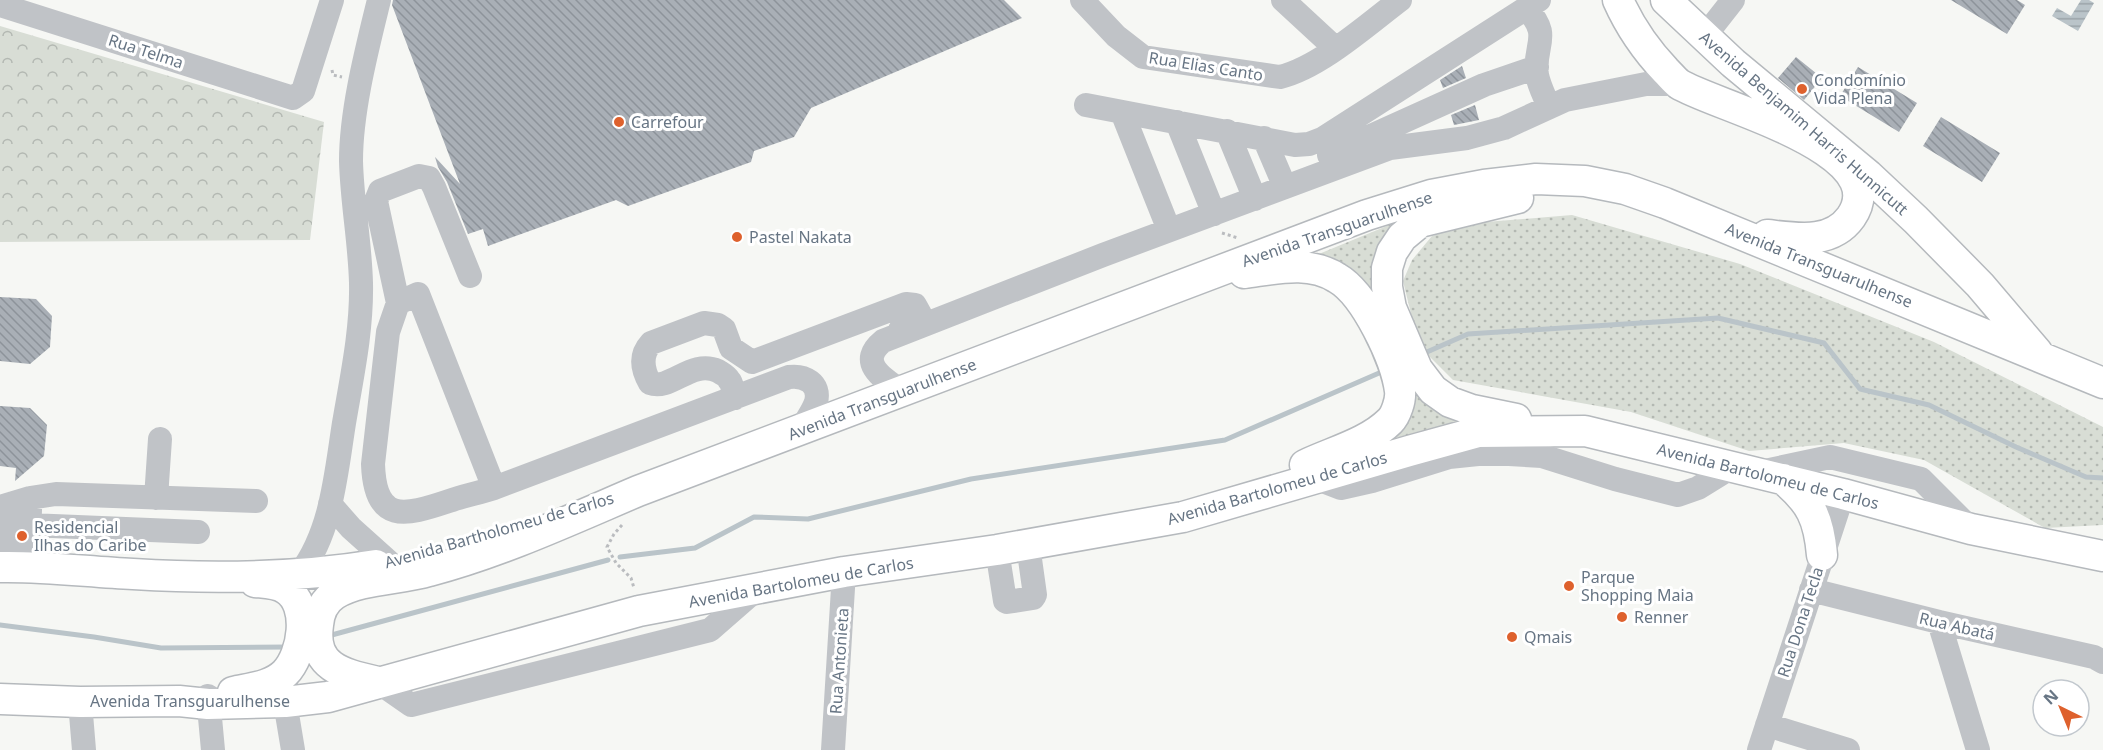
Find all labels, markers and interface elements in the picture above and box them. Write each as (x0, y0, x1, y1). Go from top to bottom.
street label: Avenida Benjamim Harris Hunnicutt (1695, 26, 1913, 220)
street label: Rua Telma (106, 29, 186, 73)
street label: Rua Elias Canto (1147, 46, 1265, 86)
place label: Condomínio Vida Plena (1814, 69, 1906, 109)
marker: Condomínio Vida Plena (1795, 82, 1809, 96)
place label: Carrefour (631, 111, 704, 133)
marker: Carrefour (612, 115, 626, 129)
street label: Avenida Transguarulhense (1239, 186, 1435, 272)
street label: Avenida Transguarulhense (1722, 217, 1916, 313)
place label: Pastel Nakata (749, 226, 852, 248)
marker: Pastel Nakata (730, 230, 744, 244)
street label: Avenida Transguarulhense (785, 353, 979, 445)
street label: Avenida Bartolomeu de Carlos (1655, 438, 1881, 514)
street label: Avenida Bartolomeu de Carlos (1164, 446, 1390, 530)
street label: Avenida Bartholomeu de Carlos (382, 487, 616, 573)
place label: Residencial Ilhas do Caribe (34, 516, 147, 556)
marker: Residencial Ilhas do Caribe (15, 529, 29, 543)
street label: Avenida Bartolomeu de Carlos (687, 551, 915, 613)
street label: Rua Dona Tecla (1772, 564, 1828, 680)
place label: Parque Shopping Maia (1581, 566, 1694, 606)
marker: Parque Shopping Maia (1562, 579, 1576, 593)
place label: Renner (1634, 606, 1689, 628)
street label: Rua Antonieta (824, 607, 854, 715)
street label: Rua Abatá (1917, 607, 1997, 645)
marker: Renner (1615, 610, 1629, 624)
place label: Qmais (1524, 626, 1572, 648)
marker: Qmais (1505, 630, 1519, 644)
north arrow (2031, 678, 2091, 738)
text: N (2039, 685, 2063, 710)
street label: Avenida Transguarulhense (90, 690, 290, 712)

